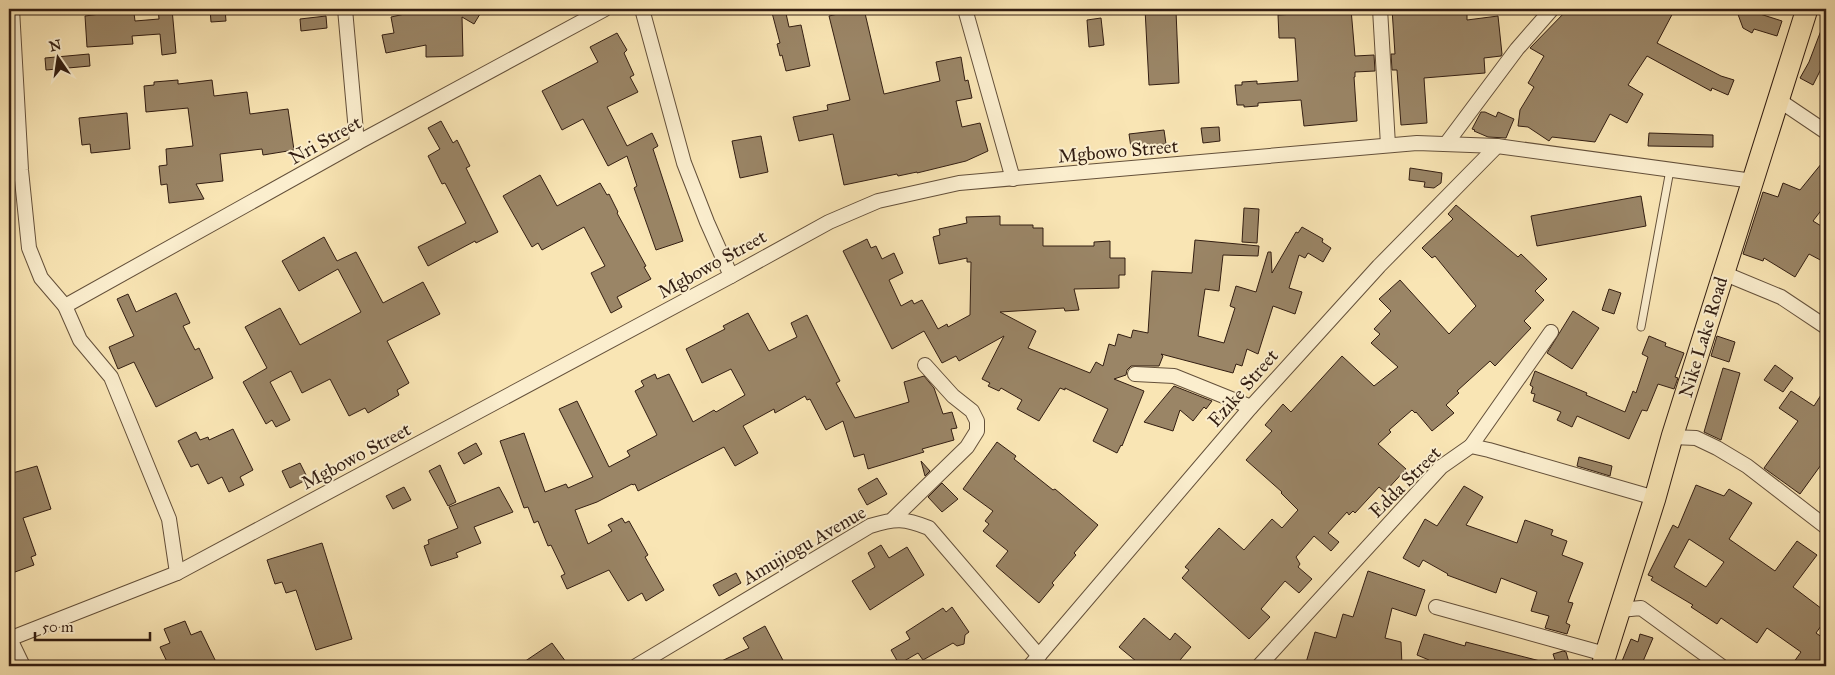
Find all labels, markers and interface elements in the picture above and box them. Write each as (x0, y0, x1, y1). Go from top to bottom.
north arrow (32, 32, 82, 82)
text: N (47, 36, 63, 55)
street label: Nri Street (285, 111, 366, 169)
street label: Mgbowo Street (1057, 134, 1179, 169)
street label: Mgbowo Street (654, 225, 771, 304)
street label: Nike Lake Road (1674, 273, 1732, 400)
street label: Ezike Street (1203, 344, 1283, 432)
street label: Mgbowo Street (297, 417, 415, 495)
street label: Edda Street (1364, 441, 1446, 523)
street label: Amujiogu Avenue (737, 500, 870, 591)
scale bar (35, 610, 150, 642)
text: 50 m (42, 618, 74, 636)

